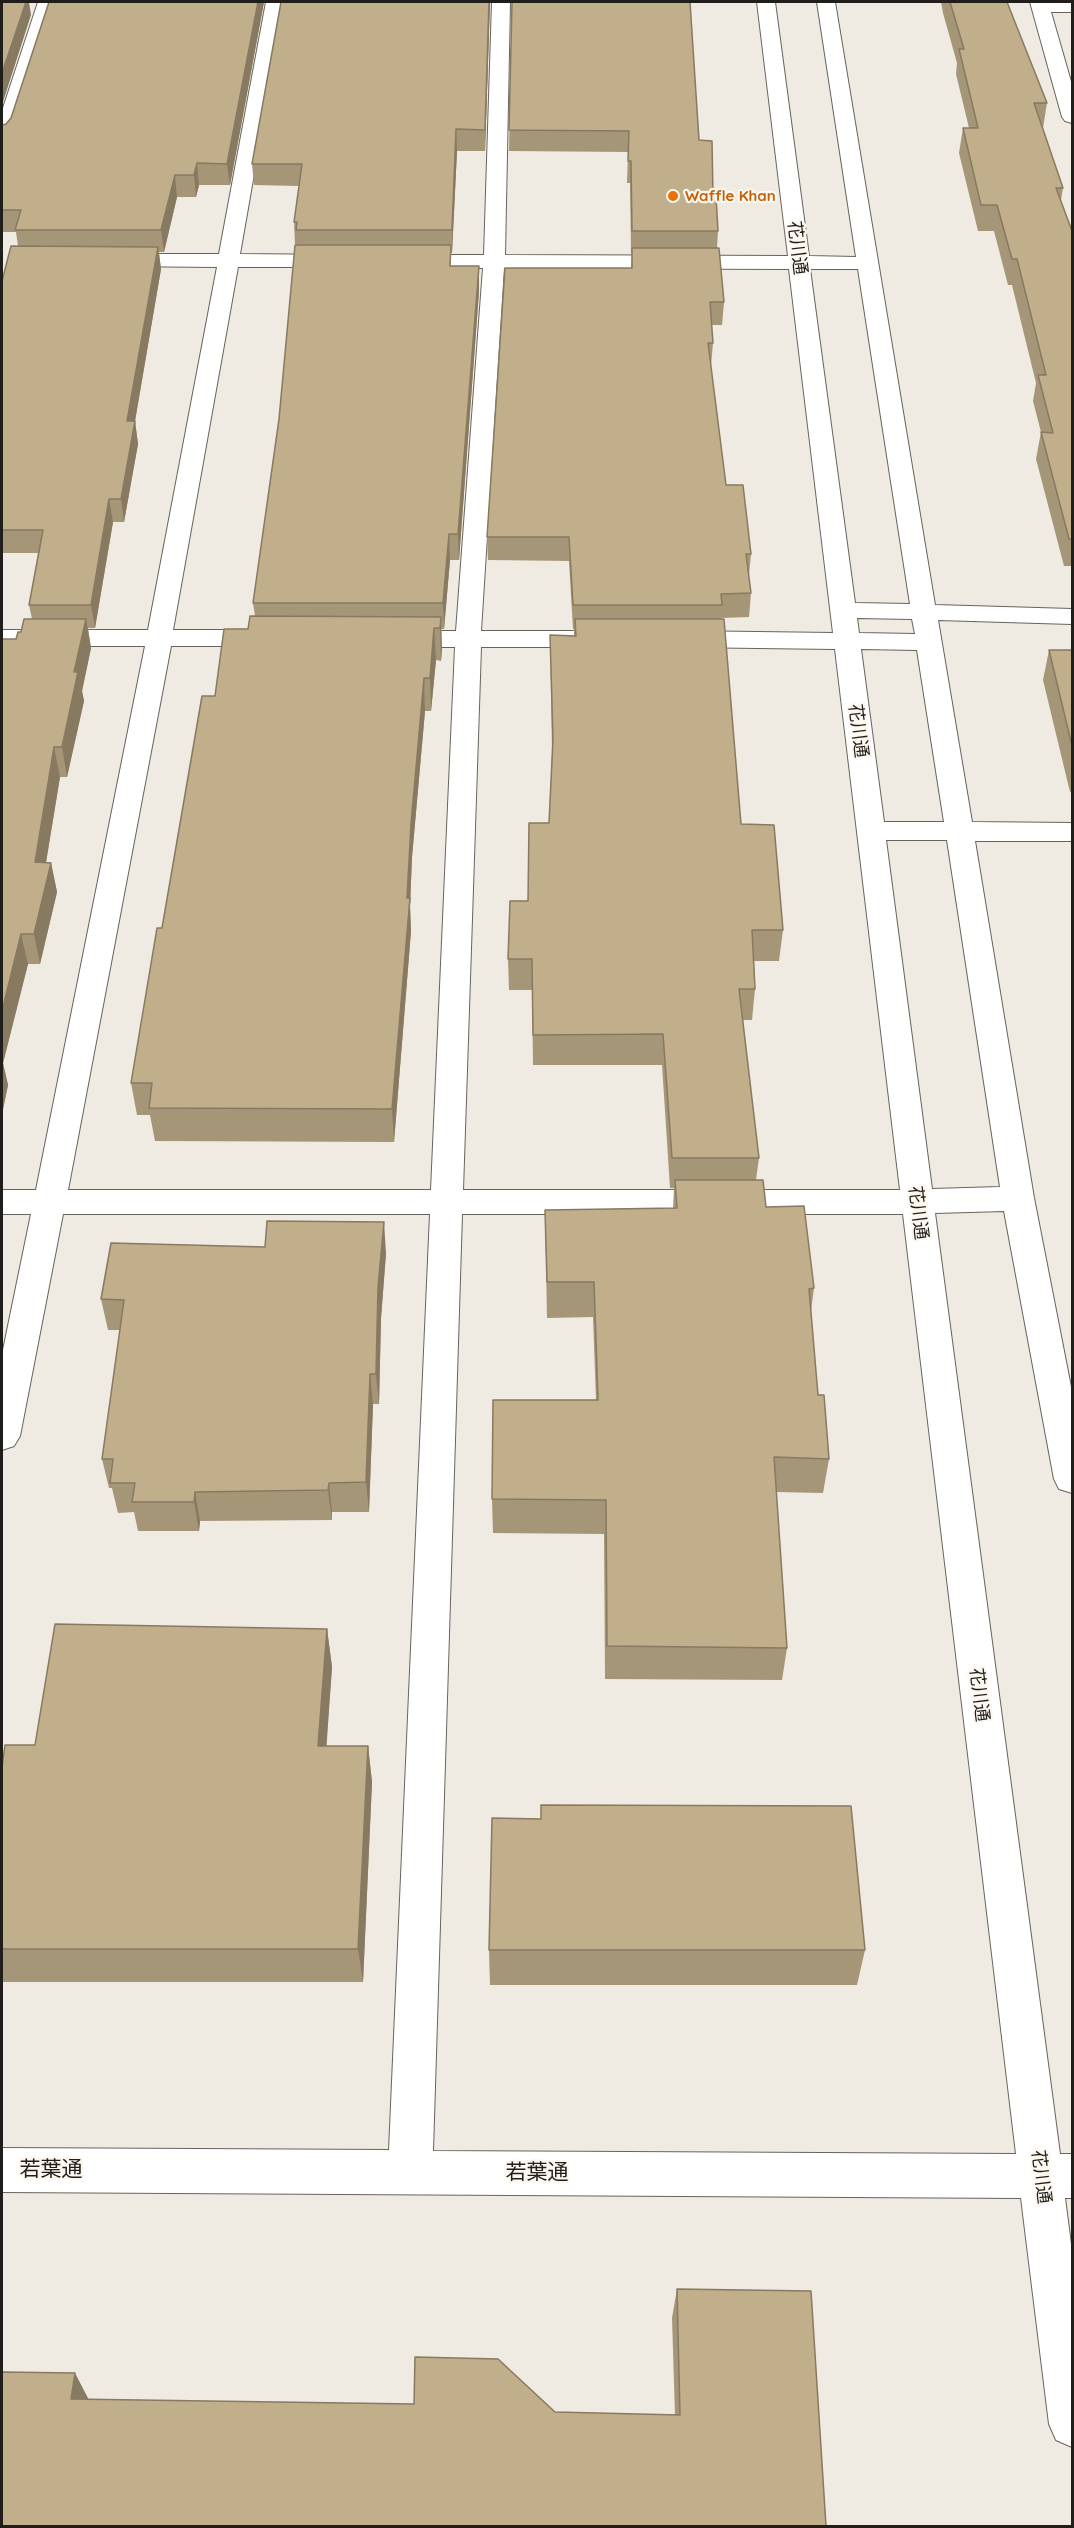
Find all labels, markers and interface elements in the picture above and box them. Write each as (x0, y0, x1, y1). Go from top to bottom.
place label: Waffle Khan (685, 187, 776, 205)
marker: Waffle Khan (666, 189, 680, 203)
street label: 花川通 (783, 220, 811, 276)
street label: 花川通 (844, 703, 872, 759)
street label: 花川通 (904, 1185, 932, 1241)
street label: 花川通 (965, 1667, 993, 1723)
street label: 花川通 (1027, 2149, 1055, 2205)
street label: 若葉通 (20, 2157, 82, 2183)
street label: 若葉通 (506, 2160, 568, 2186)

